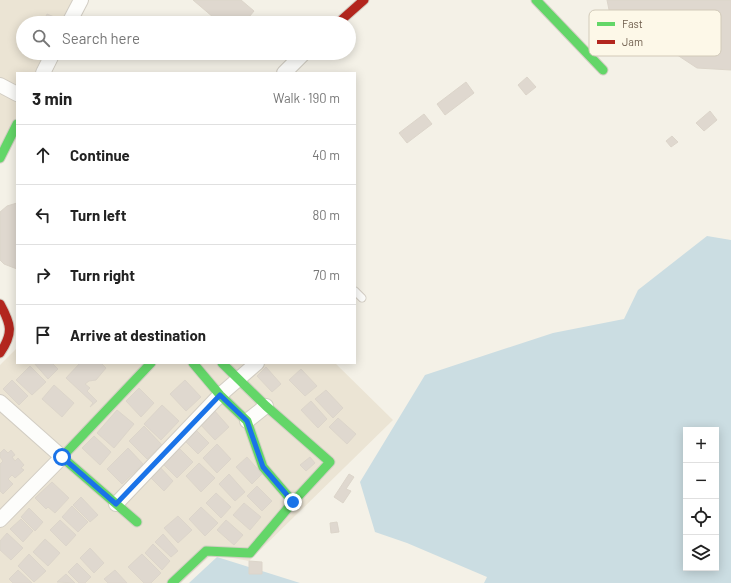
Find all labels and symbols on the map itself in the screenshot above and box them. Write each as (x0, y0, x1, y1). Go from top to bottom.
legend (589, 10, 721, 56)
text: Fast (622, 17, 643, 30)
text: Jam (622, 35, 643, 48)
route start (53, 448, 71, 466)
route end (284, 493, 302, 511)

